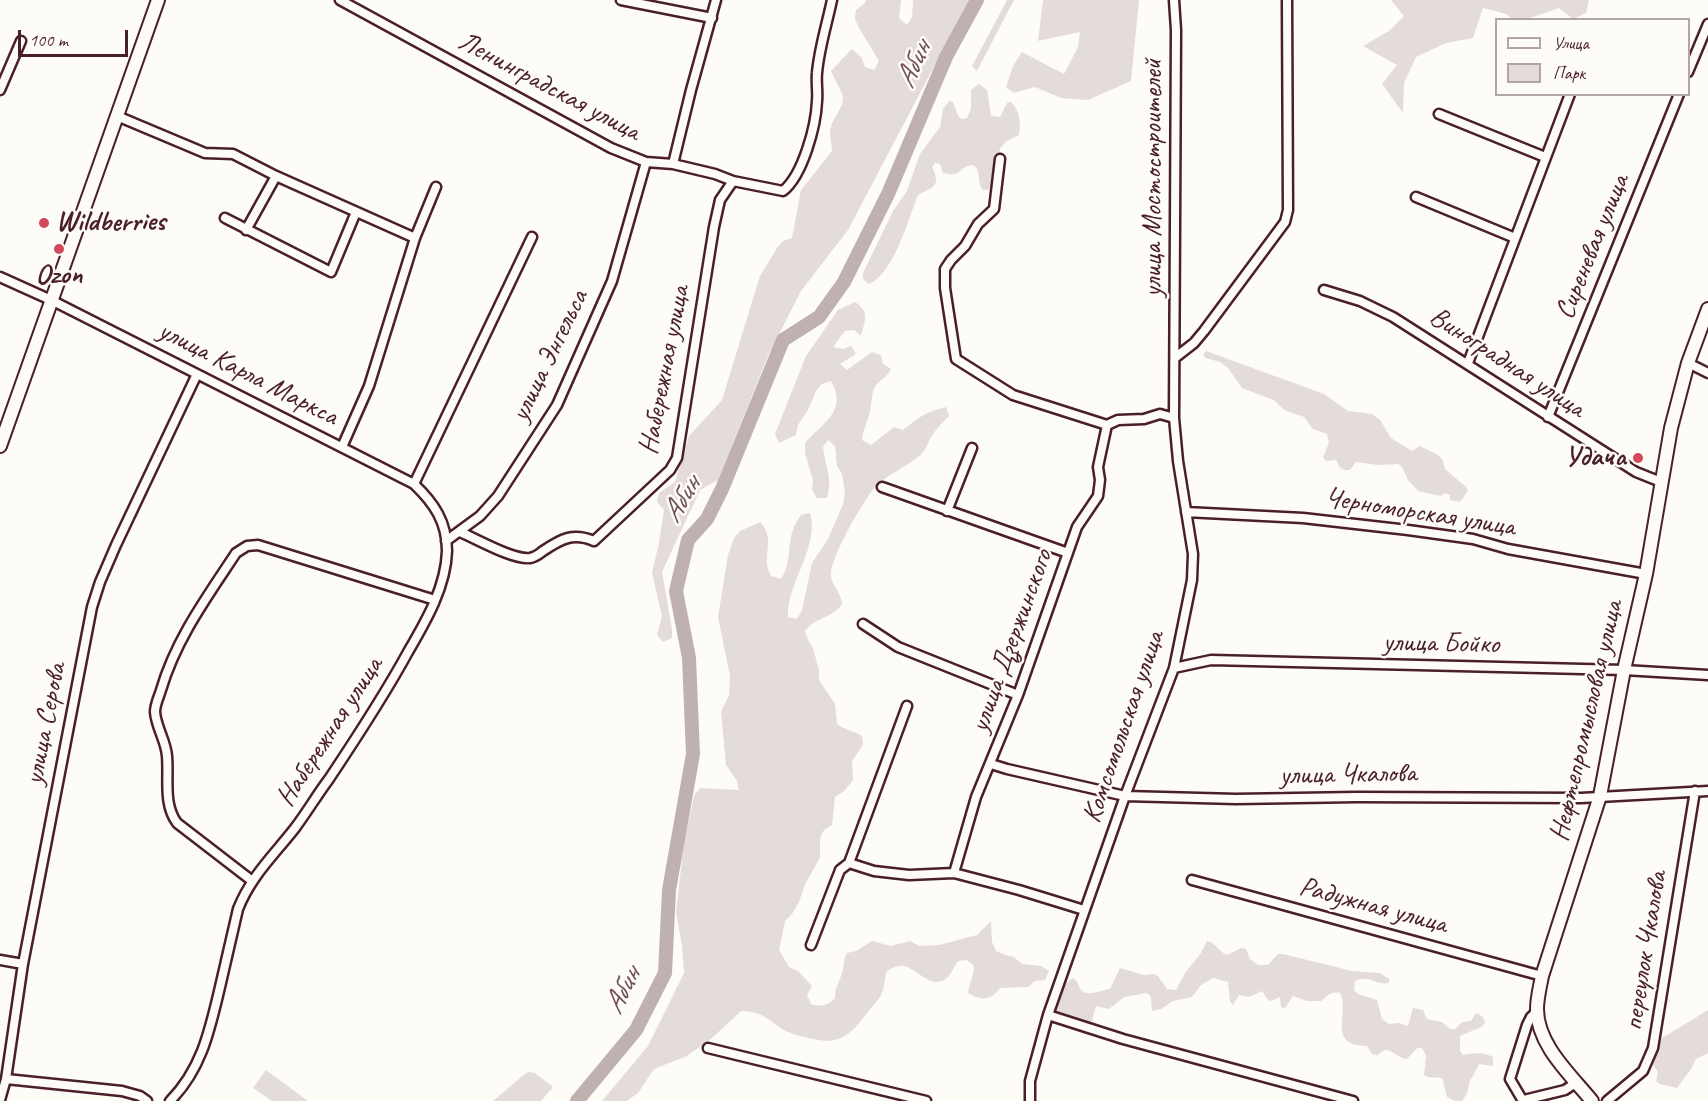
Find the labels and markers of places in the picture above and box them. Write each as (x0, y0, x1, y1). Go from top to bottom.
place label: Wildberries (56, 206, 165, 240)
marker: Wildberries (37, 216, 51, 230)
marker: Ozon (52, 242, 66, 256)
place label: Ozon (36, 259, 82, 293)
place label: Удача (1564, 441, 1626, 475)
marker: Удача (1631, 451, 1645, 465)

